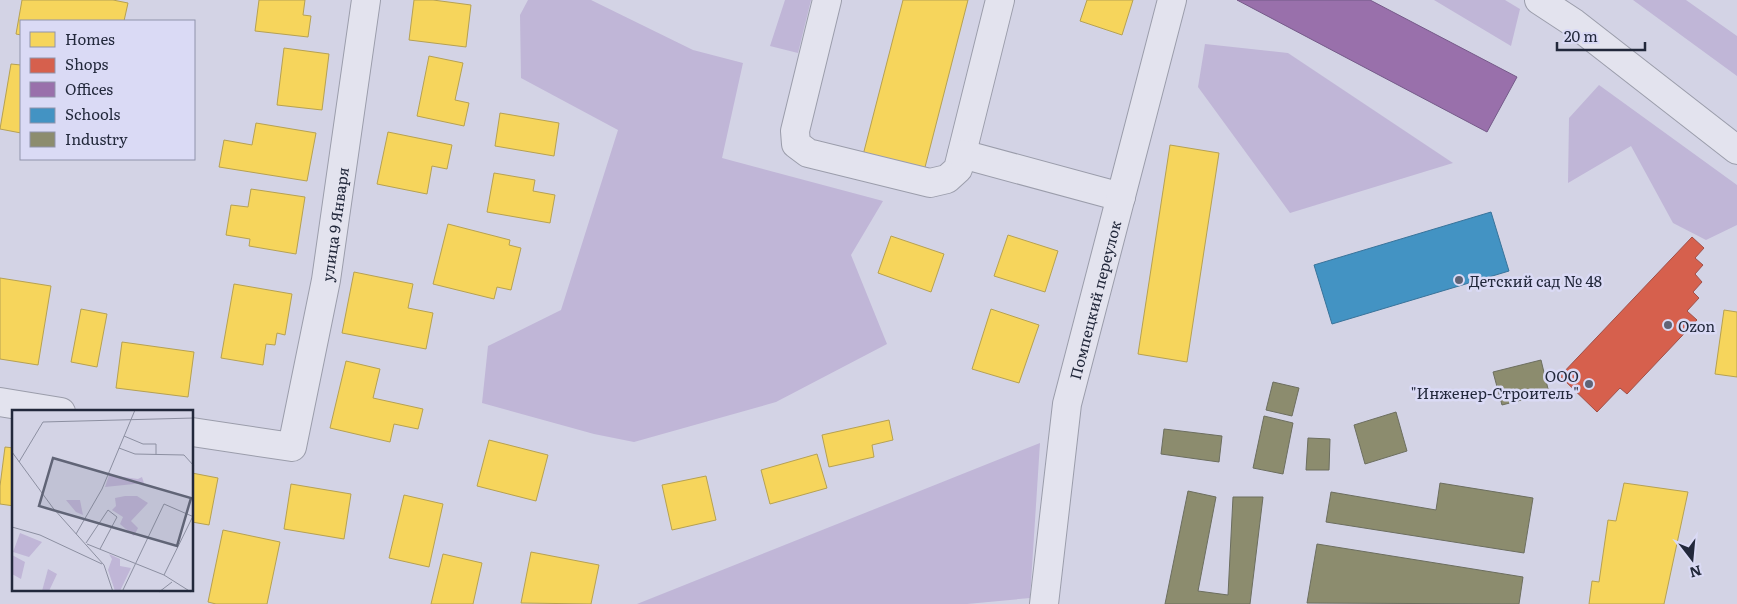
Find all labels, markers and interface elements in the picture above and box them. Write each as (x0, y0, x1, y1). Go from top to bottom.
legend (20, 20, 195, 160)
scale bar (1557, 20, 1644, 52)
text: 20 m (1564, 24, 1598, 47)
text: Homes (65, 27, 115, 50)
text: Shops (65, 52, 108, 75)
text: Offices (65, 77, 113, 100)
text: Schools (65, 102, 121, 125)
text: Industry (65, 127, 128, 150)
street label: улица 9 Января (314, 165, 354, 283)
street label: Помпецкий переулок (1062, 218, 1126, 382)
place label: Детский сад № 48 (1469, 269, 1602, 292)
marker: Детский сад № 48 (1453, 274, 1465, 286)
place label: Ozon (1678, 314, 1715, 337)
marker: Ozon (1662, 319, 1674, 331)
place label: ООО "Инженер-Строитель" (1411, 364, 1579, 404)
marker: ООО "Инженер-Строитель" (1583, 378, 1595, 390)
inset map (12, 410, 194, 592)
north arrow (1667, 534, 1717, 584)
text: N (1687, 561, 1704, 584)

